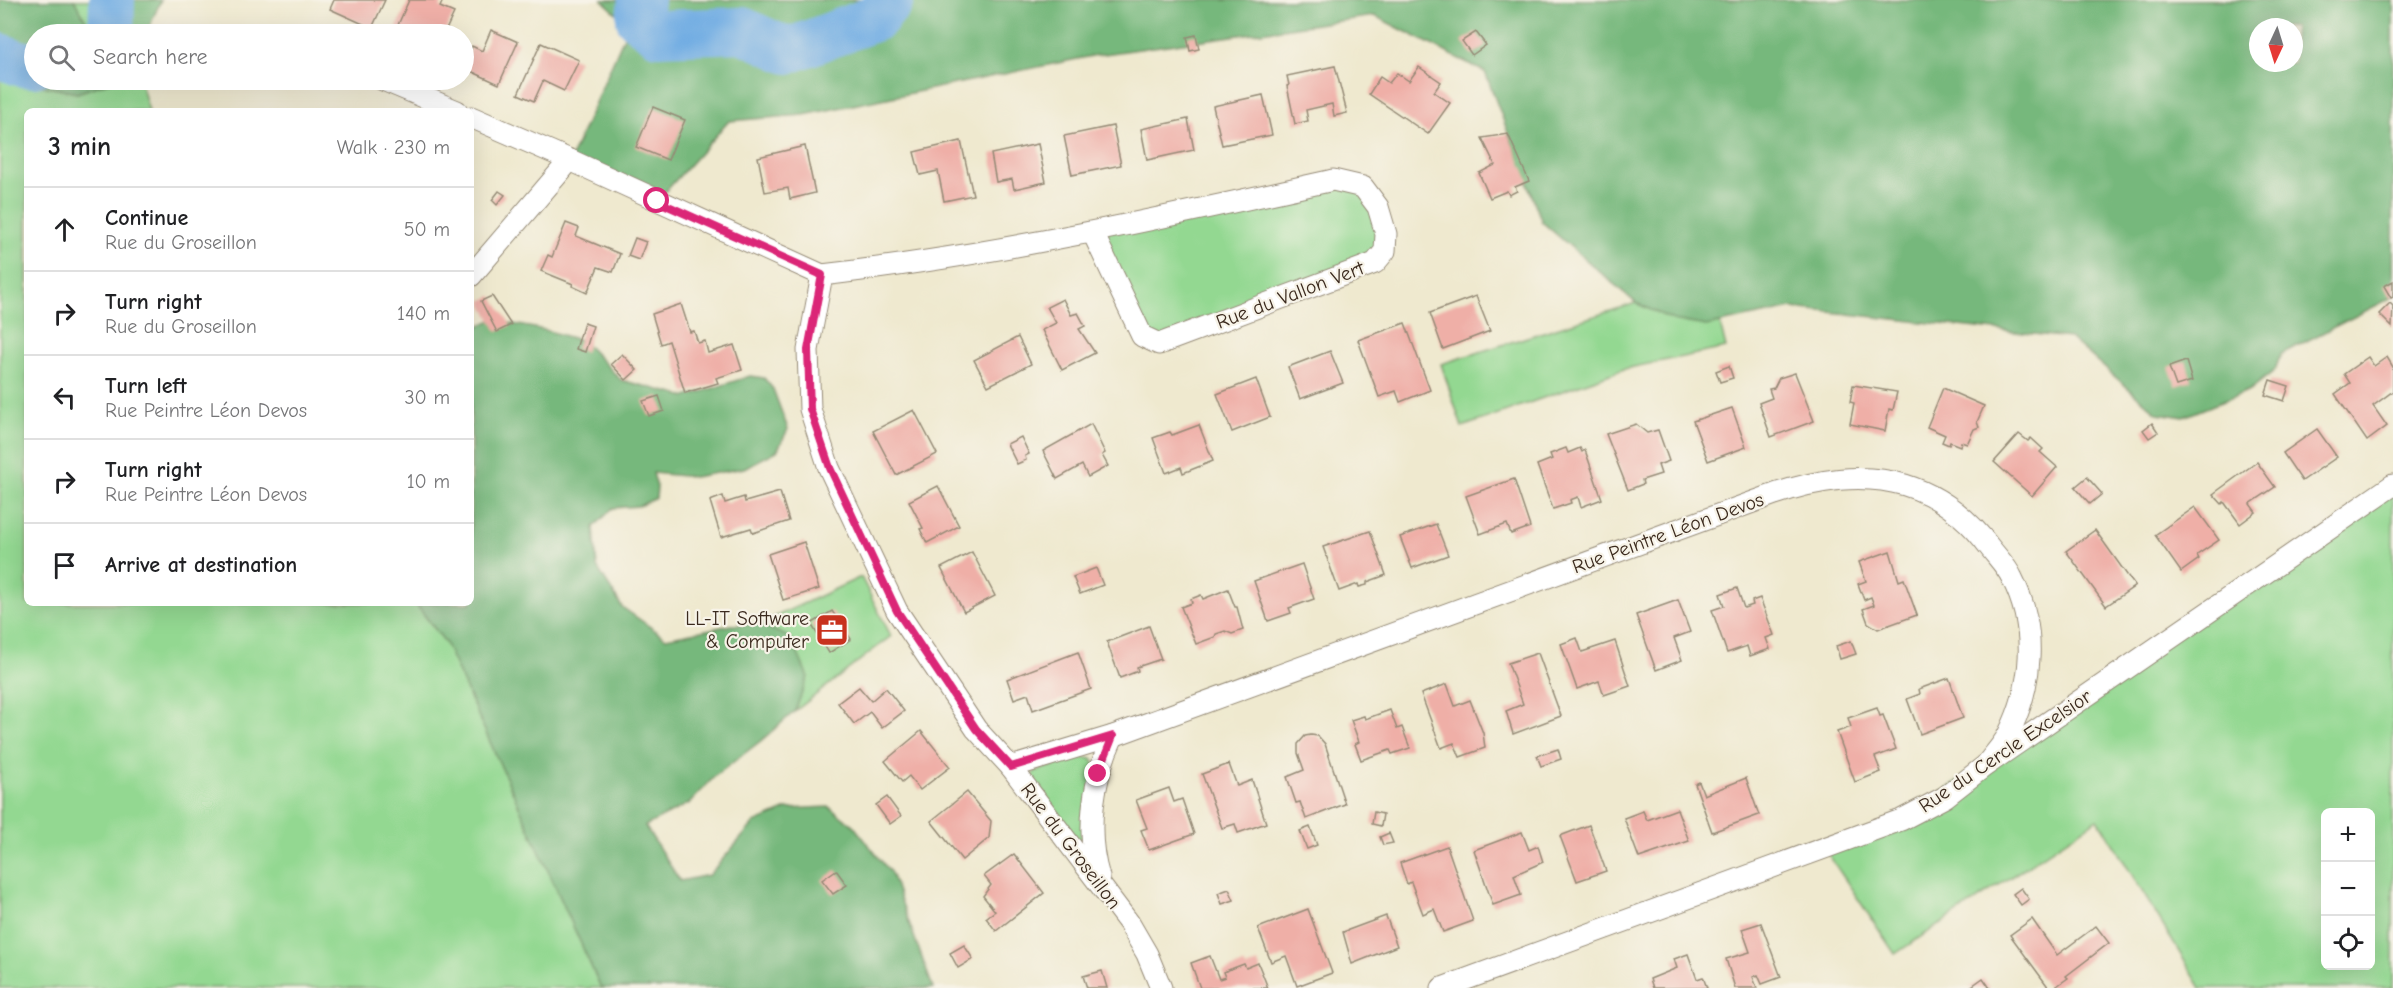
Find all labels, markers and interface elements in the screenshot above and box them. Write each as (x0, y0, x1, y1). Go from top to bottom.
north arrow (2249, 18, 2303, 72)
search box (24, 24, 474, 90)
icon: search (45, 41, 78, 74)
text: Search here (93, 44, 208, 70)
text: 3 min (48, 132, 111, 162)
text: Walk · 230 m (337, 136, 450, 159)
route start (643, 187, 669, 213)
text: Continue (105, 205, 188, 231)
icon: ahead (48, 213, 81, 246)
text: 50 m (404, 218, 450, 241)
text: Rue du Groseillon (105, 231, 257, 254)
street label: Rue du Vallon Vert (1213, 256, 1368, 334)
text: Turn right (105, 289, 202, 315)
icon: right (48, 297, 81, 330)
text: 140 m (397, 302, 450, 325)
text: Rue du Groseillon (105, 315, 257, 338)
text: Turn left (105, 373, 187, 399)
icon: left (48, 381, 81, 414)
text: 30 m (404, 386, 450, 409)
text: Rue Peintre Léon Devos (105, 399, 307, 422)
text: Turn right (105, 457, 202, 483)
icon: right (48, 465, 81, 498)
text: 10 m (407, 470, 450, 493)
text: Rue Peintre Léon Devos (105, 483, 307, 506)
street label: Rue Peintre Léon Devos (1569, 488, 1767, 578)
icon: arrive (48, 549, 81, 582)
text: Arrive at destination (105, 552, 297, 578)
place label: LL-IT Software & Computer (685, 607, 809, 653)
office icon: LL-IT Software & Computer (814, 612, 850, 648)
street label: Rue du Cercle Excelsior (1914, 685, 2096, 817)
route end (1084, 760, 1110, 786)
street label: Rue du Groseillon (1016, 778, 1126, 914)
map controls (2321, 808, 2375, 970)
button: + (2321, 808, 2375, 862)
button: − (2321, 862, 2375, 916)
button: locate (2321, 916, 2375, 970)

